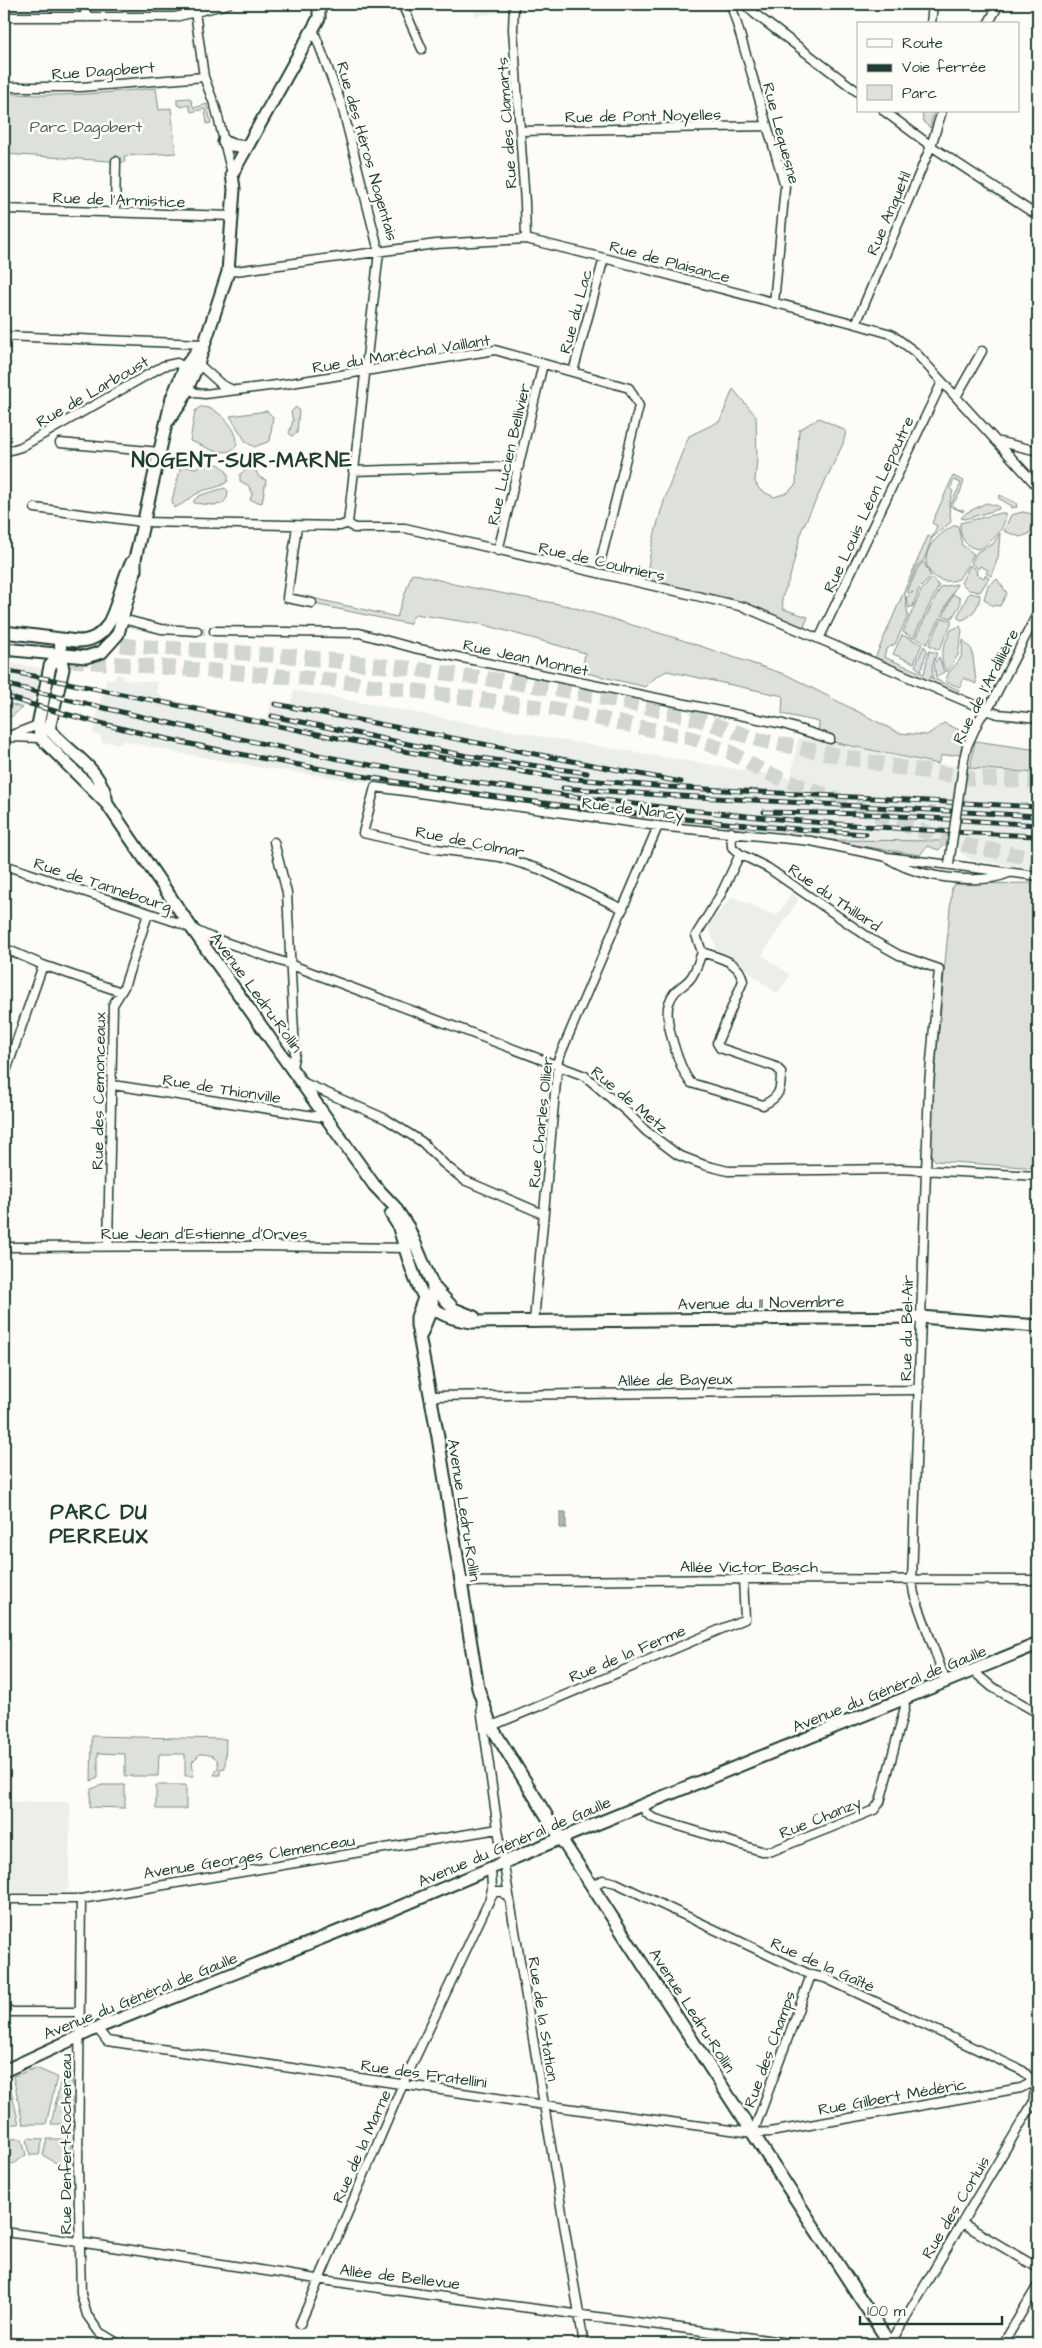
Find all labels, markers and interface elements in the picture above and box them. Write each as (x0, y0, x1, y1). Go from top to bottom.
legend (857, 22, 1020, 112)
text: Route (902, 33, 943, 54)
street label: Rue Dagobert (51, 56, 156, 87)
street label: Rue des Clamarts (491, 56, 523, 189)
text: Voie ferrée (902, 57, 986, 78)
street label: Rue des Héros Nogentais (330, 59, 403, 244)
street label: Rue Lequesne (757, 80, 805, 187)
text: Parc (902, 83, 937, 104)
street label: Rue de Pont Noyelles (565, 104, 721, 129)
park label: Parc Dagobert (30, 116, 143, 139)
street label: Rue Anquetil (861, 168, 916, 259)
street label: Rue de l'Armistice (52, 187, 186, 213)
street label: Rue de Plaisance (607, 235, 733, 289)
street label: Rue du Lac (554, 267, 598, 356)
street label: Rue du Maréchal Vaillant (311, 329, 492, 379)
street label: Rue de Larboust (32, 350, 153, 433)
street label: Rue Lucien Bellivier (482, 381, 536, 527)
street label: Rue Louis Léon Lepoutre (818, 412, 920, 596)
district label: NOGENT-SUR-MARNE (131, 446, 353, 475)
street label: Rue de Coulmiers (536, 537, 667, 587)
street label: Rue de l'Ardillière (947, 625, 1025, 748)
street label: Rue Jean Monnet (461, 634, 591, 682)
street label: Rue de Nancy (580, 792, 686, 827)
street label: Rue de Colmar (414, 821, 526, 863)
street label: Rue de Tannebourg (31, 852, 174, 919)
street label: Rue du Thillard (784, 859, 885, 937)
street label: Avenue Ledru-Rollin (205, 928, 307, 1057)
street label: Rue des Cemonceaux (87, 1011, 111, 1170)
street label: Rue Charles Ollier (523, 1055, 559, 1189)
street label: Rue de Metz (586, 1061, 673, 1138)
street label: Rue de Thionville (161, 1069, 283, 1109)
street label: Rue Jean d'Estienne d'Orves (101, 1223, 307, 1245)
street label: Rue du Bel-Air (895, 1274, 919, 1381)
street label: Avenue du 11 Novembre (678, 1291, 845, 1315)
street label: Allée de Bayeux (617, 1368, 733, 1393)
street label: Avenue Ledru-Rollin (442, 1437, 486, 1583)
district label: PARC DU PERREUX (49, 1498, 149, 1551)
street label: Allée Victor Basch (680, 1556, 818, 1578)
street label: Rue de la Ferme (566, 1619, 689, 1688)
street label: Avenue du Général de Gaulle (789, 1640, 990, 1738)
street label: Avenue du Général de Gaulle (414, 1791, 615, 1893)
street label: Rue Chanzy (776, 1791, 865, 1845)
street label: Avenue Georges Clemenceau (142, 1829, 357, 1886)
street label: Rue de la Gaîté (767, 1932, 878, 1998)
street label: Avenue Ledru-Rollin (644, 1944, 741, 2077)
street label: Avenue du Général de Gaulle (40, 1947, 241, 2045)
street label: Rue de la Station (522, 1955, 564, 2083)
street label: Rue des Champs (739, 1988, 801, 2111)
street label: Rue Denfert-Rochereau (55, 2054, 77, 2234)
street label: Rue des Fratellini (359, 2054, 489, 2094)
street label: Rue Gilbert Médéric (816, 2073, 968, 2121)
street label: Rue de la Marne (327, 2086, 397, 2207)
street label: Rue des Corluis (917, 2152, 995, 2263)
street label: Allée de Bellevue (338, 2259, 462, 2295)
scale bar (860, 2293, 1002, 2325)
text: 100 m (867, 2301, 906, 2322)

